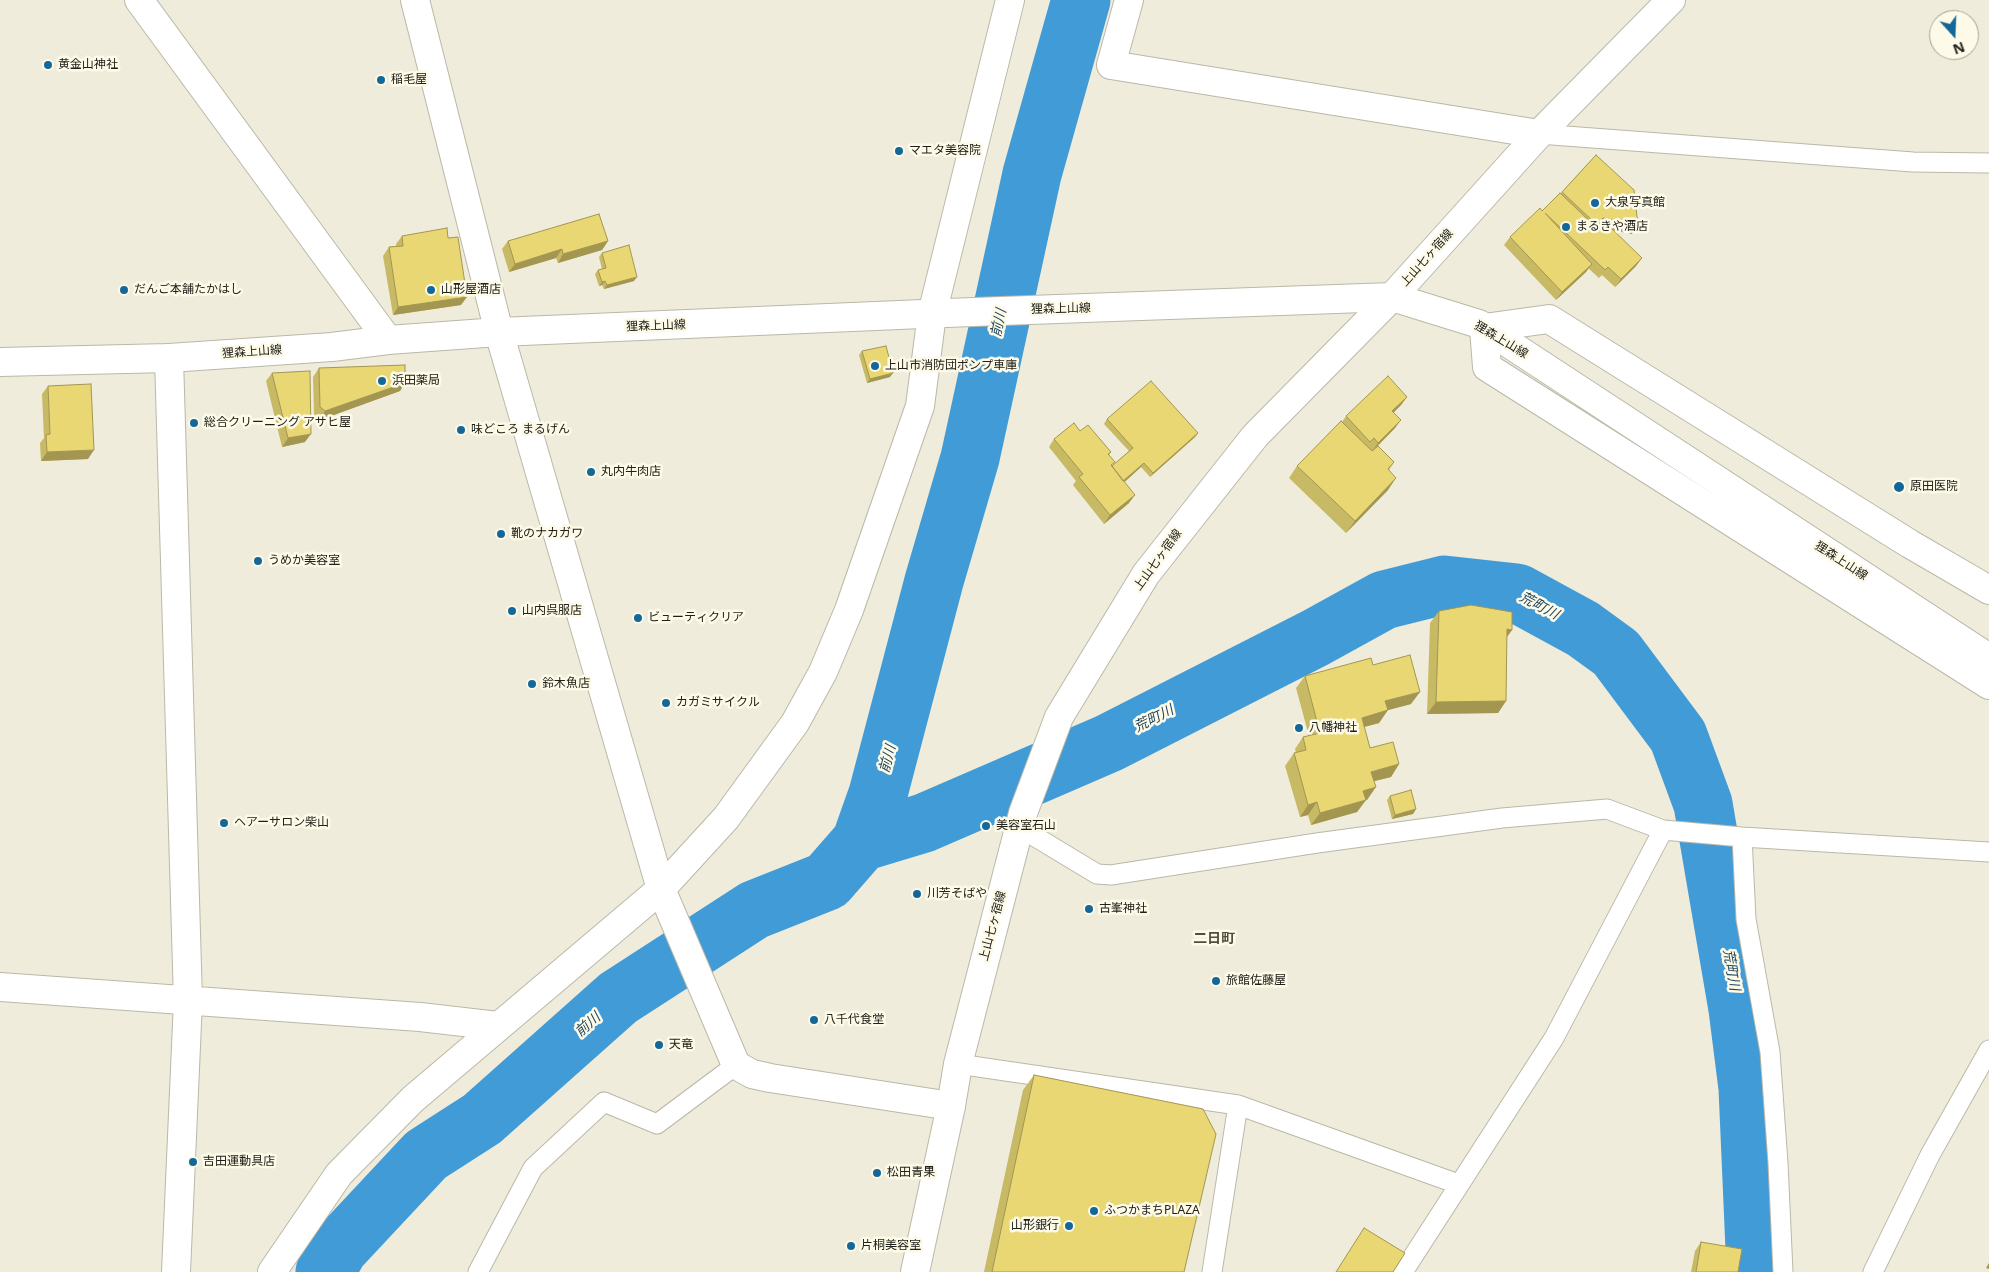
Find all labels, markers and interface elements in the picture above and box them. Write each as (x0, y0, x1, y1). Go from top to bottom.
north arrow (1929, 10, 1979, 60)
text: N (1950, 38, 1968, 59)
place label: 黄金山神社 (58, 58, 118, 72)
marker: 黄金山神社 (42, 59, 54, 71)
place label: 稲毛屋 (391, 73, 427, 87)
marker: 稲毛屋 (375, 74, 387, 86)
place label: マエタ美容院 (909, 144, 981, 158)
marker: マエタ美容院 (893, 145, 905, 157)
place label: 大泉写真館 (1605, 196, 1665, 210)
marker: 大泉写真館 (1589, 197, 1601, 209)
place label: まるきや酒店 (1576, 220, 1648, 234)
marker: まるきや酒店 (1560, 221, 1572, 233)
street label: 上山七ヶ宿線 (1398, 226, 1456, 290)
place label: だんご本舗たかはし (134, 283, 242, 297)
place label: 山形屋酒店 (441, 283, 501, 297)
marker: だんご本舗たかはし (118, 284, 130, 296)
marker: 山形屋酒店 (425, 284, 437, 296)
street label: 狸森上山線 (1031, 301, 1091, 317)
water label: 前川 (988, 308, 1010, 338)
street label: 狸森上山線 (626, 318, 686, 334)
street label: 狸森上山線 (1472, 318, 1530, 362)
street label: 狸森上山線 (222, 343, 282, 361)
place label: 上山市消防団ポンプ車庫 (885, 359, 1017, 373)
marker: 上山市消防団ポンプ車庫 (869, 360, 881, 372)
place label: 浜田薬局 (392, 374, 440, 388)
marker: 浜田薬局 (376, 375, 388, 387)
place label: 総合クリーニング アサヒ屋 (204, 416, 351, 430)
marker: 総合クリーニング アサヒ屋 (188, 417, 200, 429)
place label: 味どころ まるげん (471, 423, 570, 437)
marker: 味どころ まるげん (455, 424, 467, 436)
place label: 丸内牛肉店 (601, 465, 661, 479)
marker: 丸内牛肉店 (585, 466, 597, 478)
marker: 原田医院 (1892, 480, 1906, 494)
place label: 原田医院 (1910, 480, 1958, 494)
place label: 靴のナカガワ (511, 527, 583, 541)
street label: 上山七ヶ宿線 (1131, 527, 1185, 593)
marker: 靴のナカガワ (495, 528, 507, 540)
street label: 狸森上山線 (1812, 539, 1870, 583)
place label: うめか美容室 (268, 554, 340, 568)
marker: うめか美容室 (252, 555, 264, 567)
water label: 荒町川 (1517, 589, 1561, 623)
place label: 山内呉服店 (522, 604, 582, 618)
marker: 山内呉服店 (506, 605, 518, 617)
place label: ビューティクリア (648, 611, 744, 625)
marker: ビューティクリア (632, 612, 644, 624)
place label: 鈴木魚店 (542, 677, 590, 691)
marker: 鈴木魚店 (526, 678, 538, 690)
place label: カガミサイクル (676, 696, 760, 710)
marker: カガミサイクル (660, 697, 672, 709)
water label: 荒町川 (1131, 702, 1177, 736)
place label: 八幡神社 (1309, 721, 1357, 735)
marker: 八幡神社 (1293, 722, 1305, 734)
water label: 前川 (876, 743, 900, 775)
place label: ヘアーサロン柴山 (234, 816, 329, 830)
marker: ヘアーサロン柴山 (218, 817, 230, 829)
place label: 美容室石山 (996, 819, 1056, 833)
marker: 美容室石山 (980, 820, 992, 832)
place label: 川芳そばや (927, 887, 987, 901)
marker: 川芳そばや (911, 888, 923, 900)
street label: 上山七ヶ宿線 (977, 889, 1009, 963)
place label: 古峯神社 (1099, 902, 1147, 916)
marker: 古峯神社 (1083, 903, 1095, 915)
district label: 二日町 (1193, 931, 1235, 947)
water label: 荒町川 (1719, 948, 1743, 992)
place label: 旅館佐藤屋 (1226, 974, 1286, 988)
marker: 旅館佐藤屋 (1210, 975, 1222, 987)
water label: 前川 (572, 1009, 604, 1041)
place label: 八千代食堂 (824, 1013, 884, 1027)
marker: 八千代食堂 (808, 1014, 820, 1026)
place label: 天竜 (669, 1038, 693, 1052)
marker: 天竜 (653, 1039, 665, 1051)
place label: 吉田運動具店 (203, 1155, 275, 1169)
marker: 吉田運動具店 (187, 1156, 199, 1168)
place label: 松田青果 (887, 1166, 935, 1180)
marker: 松田青果 (871, 1167, 883, 1179)
place label: ふつかまちPLAZA (1104, 1204, 1200, 1218)
marker: ふつかまちPLAZA (1088, 1205, 1100, 1217)
place label: 山形銀行 (1011, 1219, 1059, 1233)
marker: 山形銀行 (1063, 1220, 1075, 1232)
place label: 片桐美容室 (861, 1239, 921, 1253)
marker: 片桐美容室 (845, 1240, 857, 1252)

